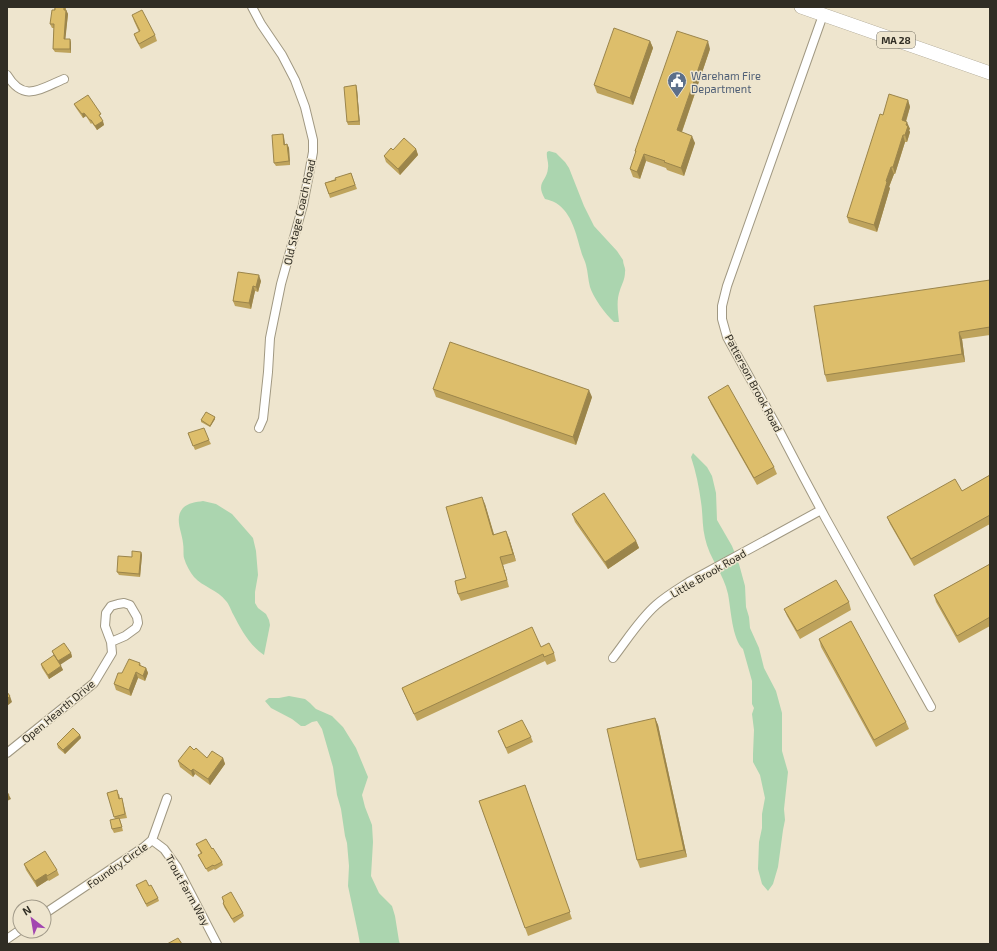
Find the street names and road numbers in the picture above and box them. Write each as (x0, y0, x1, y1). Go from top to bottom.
road number: MA 28 (877, 32, 915, 48)
street label: Old Stage Coach Road (280, 158, 318, 266)
street label: Patterson Brook Road (723, 332, 785, 434)
street label: Little Brook Road (668, 546, 748, 600)
street label: Open Hearth Drive (19, 677, 97, 745)
street label: Foundry Circle (84, 839, 150, 891)
street label: Trout Farm Way (163, 852, 213, 928)

